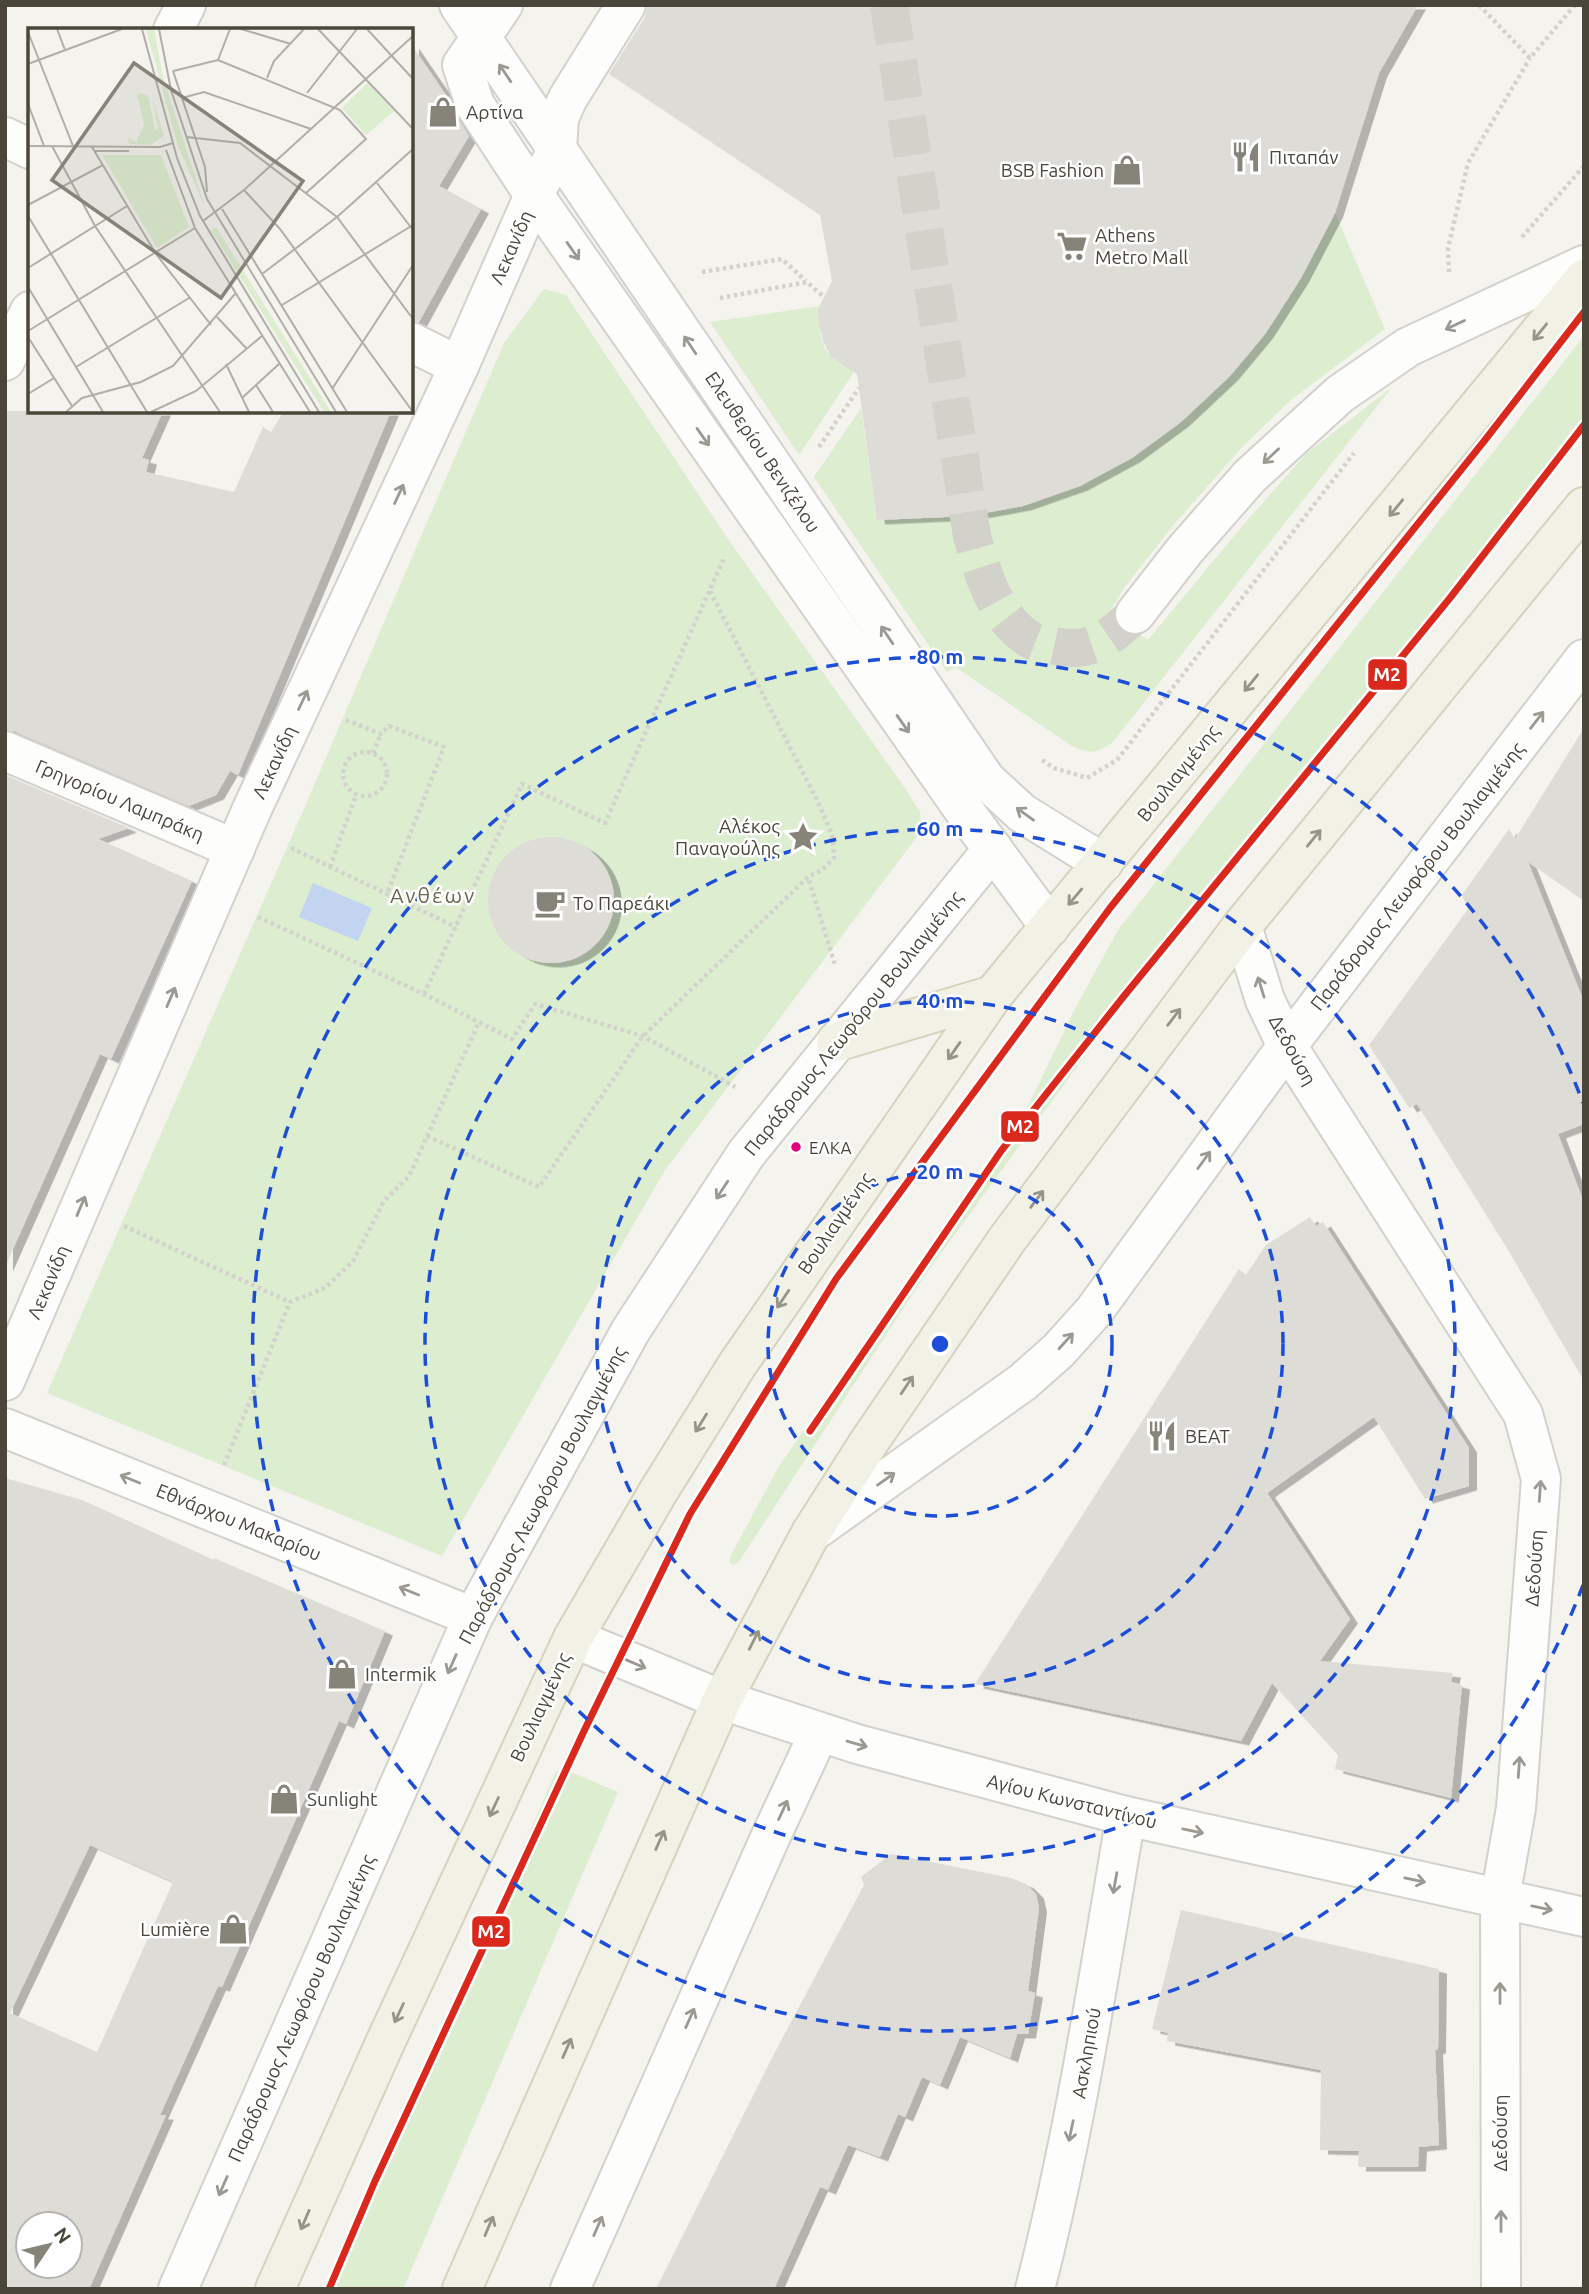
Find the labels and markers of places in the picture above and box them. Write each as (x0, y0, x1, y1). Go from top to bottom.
shop icon: Αρτίνα (426, 95, 460, 129)
place label: Αρτίνα (466, 101, 523, 123)
restaurant icon: Πιταπάν (1229, 140, 1263, 174)
place label: Πιταπάν (1269, 146, 1338, 168)
shop icon: BSB Fashion (1110, 153, 1144, 187)
place label: BSB Fashion (1001, 159, 1104, 181)
place label: Athens Metro Mall (1095, 224, 1188, 268)
supermarket icon: Athens Metro Mall (1055, 229, 1089, 263)
place label: Αλέκος Παναγούλης (675, 815, 780, 859)
place icon: Αλέκος Παναγούλης (786, 820, 820, 854)
cafe icon: Το Παρεάκι (533, 886, 567, 920)
place label: Το Παρεάκι (573, 892, 670, 914)
place label: ΕΛΚΑ (809, 1138, 852, 1157)
marker: ΕΛΚΑ (789, 1140, 803, 1154)
centre of rings (928, 1332, 952, 1356)
restaurant icon: ΒΕΑΤ (1145, 1419, 1179, 1453)
place label: ΒΕΑΤ (1185, 1425, 1230, 1447)
shop icon: Intermik (325, 1657, 359, 1691)
place label: Intermik (365, 1663, 437, 1685)
shop icon: Sunlight (267, 1782, 301, 1816)
place label: Sunlight (307, 1788, 378, 1810)
shop icon: Lumière (216, 1912, 250, 1946)
place label: Lumière (140, 1918, 210, 1940)

